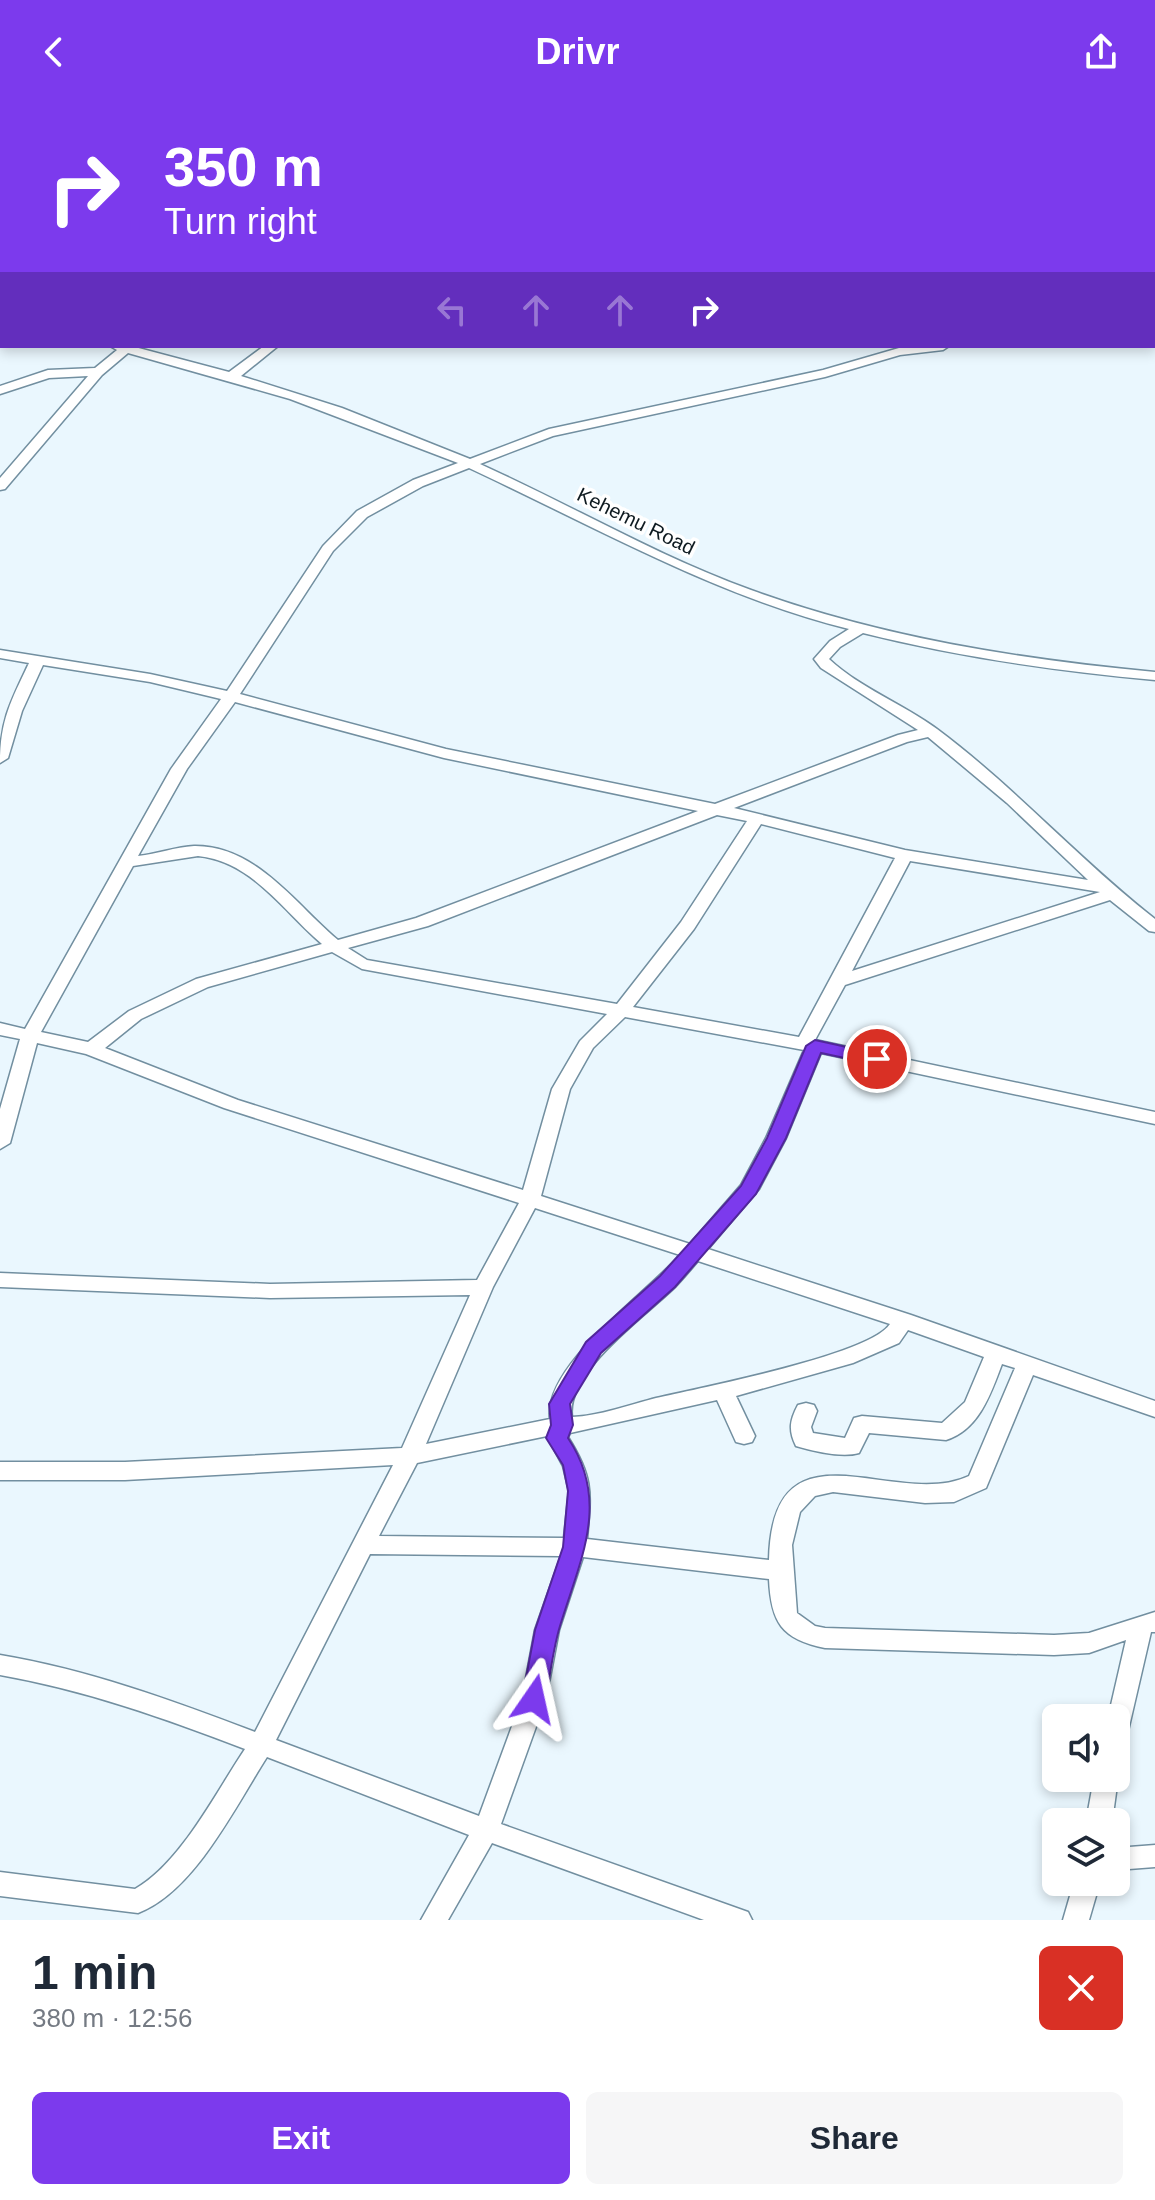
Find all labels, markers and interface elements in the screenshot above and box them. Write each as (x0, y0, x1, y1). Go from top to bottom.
icon: back (32, 30, 76, 74)
icon: share (1079, 30, 1123, 74)
text: Drivr (535, 31, 620, 72)
text: 350 m (164, 135, 323, 198)
icon: right (32, 136, 136, 240)
text: Turn right (164, 201, 317, 242)
icon: left (430, 288, 474, 332)
icon: ahead (514, 288, 558, 332)
icon: ahead (598, 288, 642, 332)
icon: right (682, 288, 726, 332)
street label: Kehemu Road (574, 483, 698, 559)
pin (843, 1025, 911, 1093)
icon: arrive (855, 1037, 899, 1081)
position arrow (492, 1657, 576, 1741)
map controls (1042, 1704, 1130, 1896)
button: sound (1042, 1704, 1130, 1792)
button: layers (1042, 1808, 1130, 1896)
text: 1 min (32, 1946, 157, 1999)
button: close (1039, 1946, 1123, 2030)
text: 380 m · 12:56 (32, 2003, 192, 2033)
button: Exit (32, 2092, 570, 2184)
button: Share (586, 2092, 1123, 2184)

